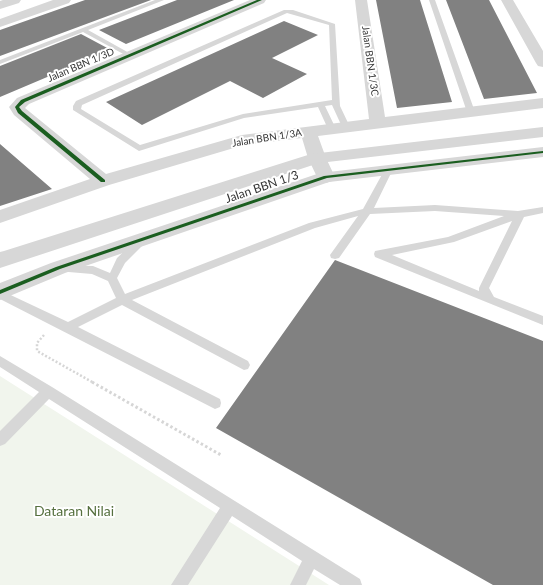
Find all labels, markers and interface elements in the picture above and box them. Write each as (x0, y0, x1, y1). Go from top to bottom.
street label: Jalan BBN 1/3C (359, 25, 381, 97)
street label: Jalan BBN 1/3D (46, 46, 116, 84)
street label: Jalan BBN 1/3A (231, 127, 303, 149)
street label: Jalan BBN 1/3 (224, 168, 300, 206)
park label: Dataran Nilai (34, 503, 114, 519)

